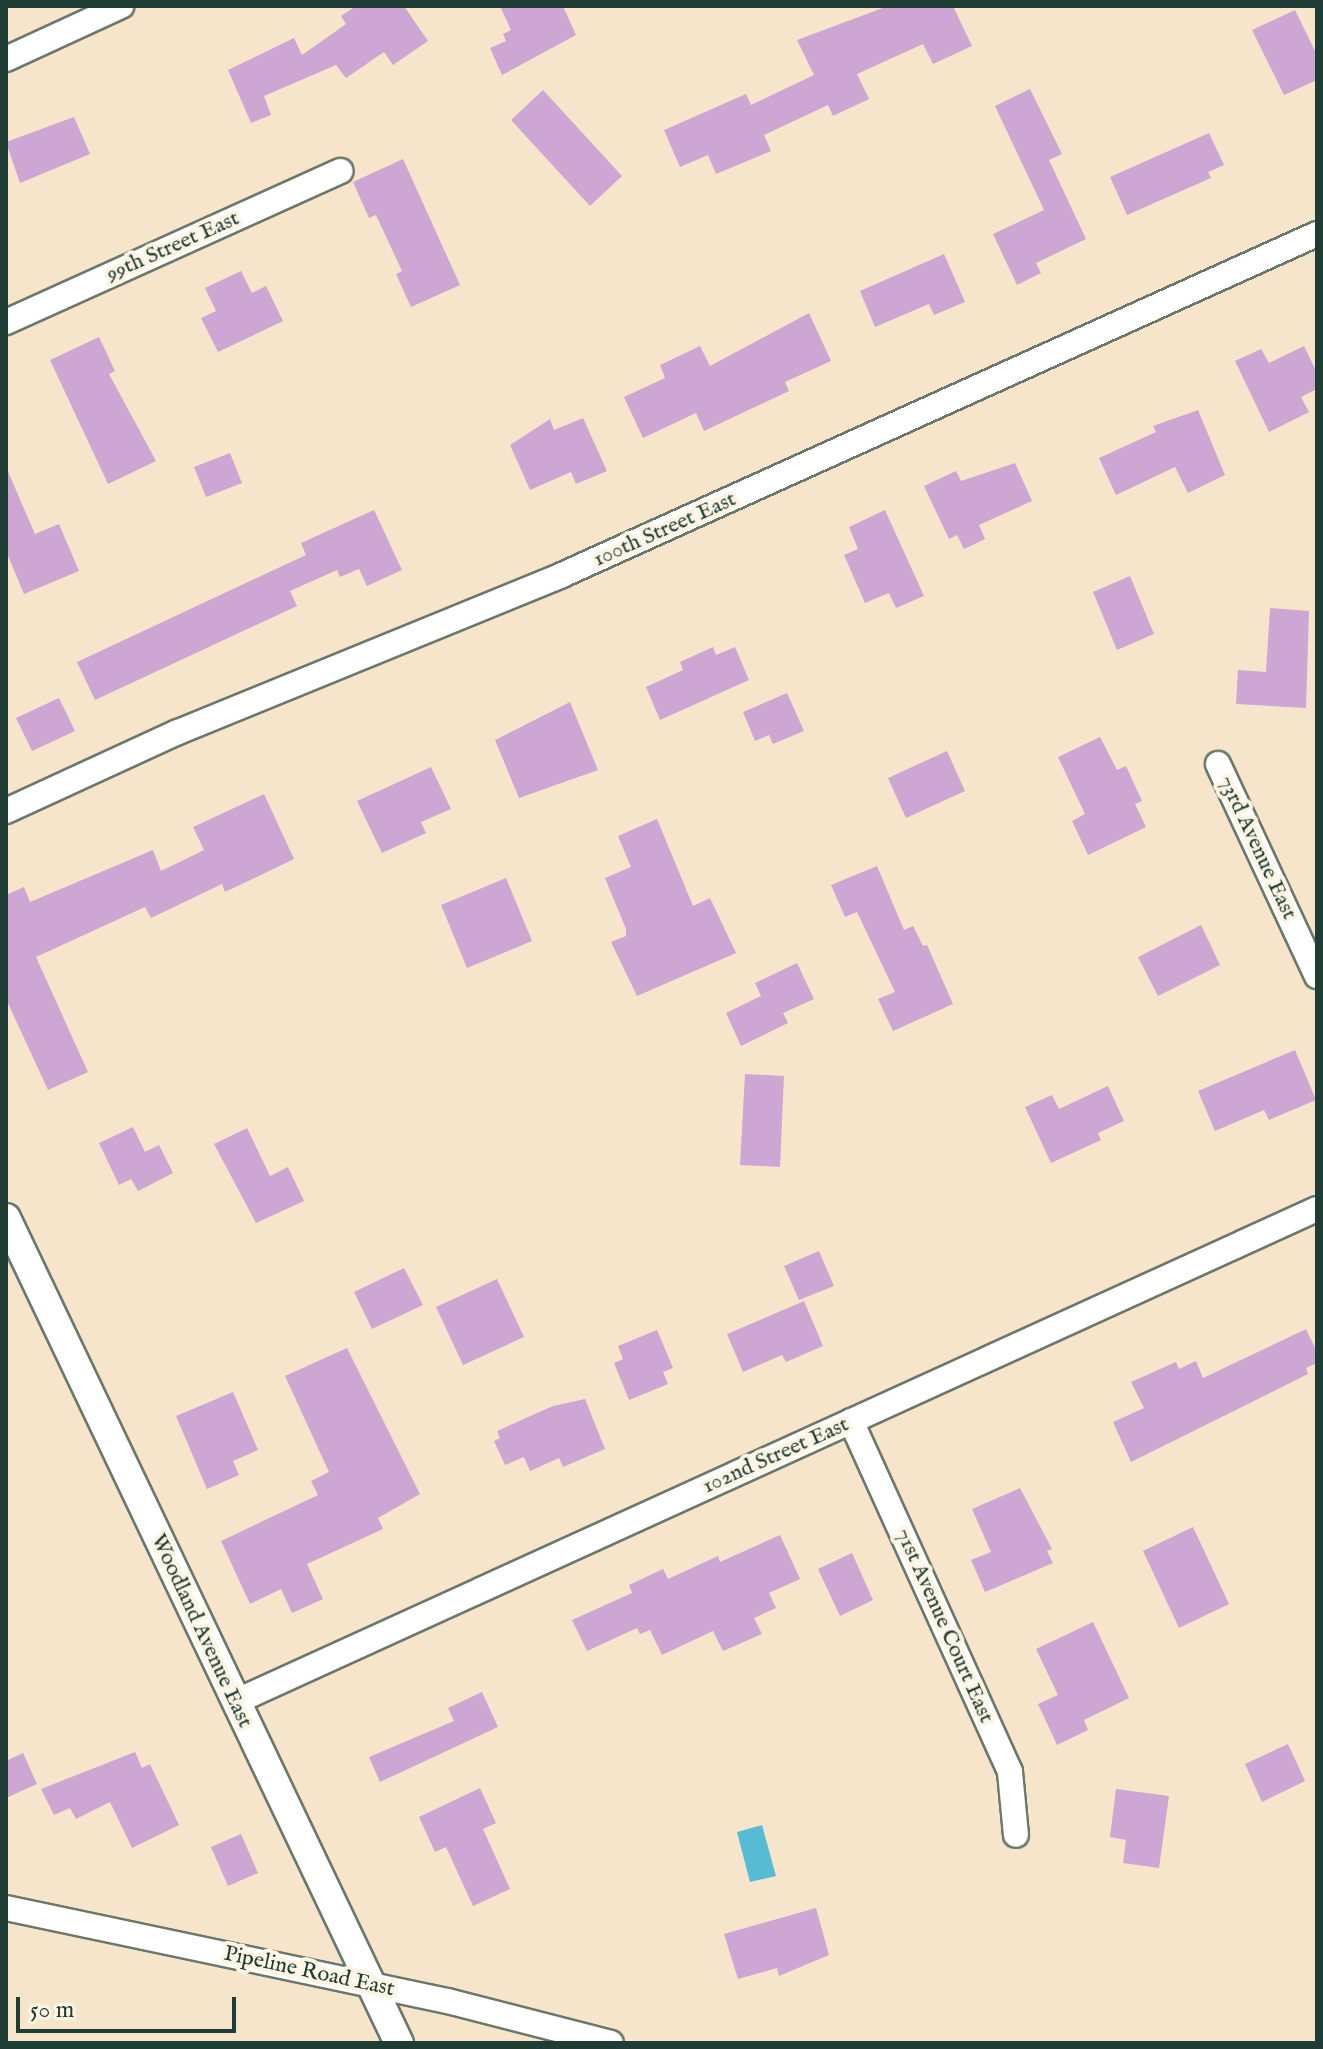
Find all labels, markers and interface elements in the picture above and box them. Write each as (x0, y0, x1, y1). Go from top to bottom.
street label: 99th Street East (102, 206, 244, 288)
street label: 100th Street East (590, 487, 740, 573)
street label: 73rd Avenue East (1212, 772, 1302, 924)
street label: 102nd Street East (699, 1412, 853, 1500)
street label: 71st Avenue Court East (889, 1525, 999, 1727)
street label: Woodland Avenue East (144, 1530, 258, 1732)
street label: Pipeline Road East (221, 1941, 397, 2003)
scale bar (20, 1981, 240, 2031)
text: 50 m (30, 1995, 74, 2026)

